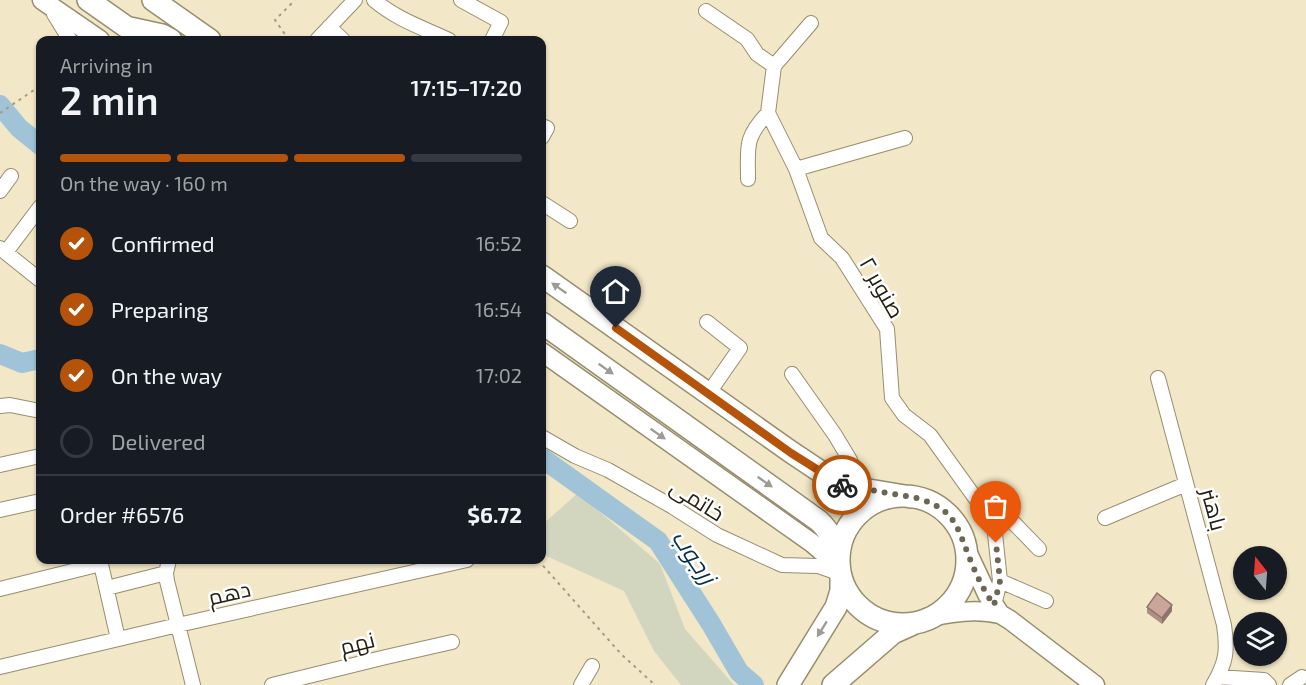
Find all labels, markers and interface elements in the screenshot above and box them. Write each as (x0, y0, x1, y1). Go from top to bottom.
text: Arriving in (60, 53, 153, 77)
text: 17:15–17:20 (410, 74, 522, 100)
text: 2 min (60, 76, 159, 123)
text: On the way · 160 m (60, 171, 228, 195)
icon: check (60, 227, 93, 260)
text: Confirmed (111, 230, 215, 256)
text: 16:52 (476, 231, 522, 255)
street label: صنوبر ۲ (854, 252, 911, 323)
pin (590, 266, 641, 328)
icon: home (599, 275, 632, 308)
one-way arrow (551, 282, 567, 294)
icon: check (60, 293, 93, 326)
text: Preparing (111, 296, 209, 322)
text: 16:54 (475, 297, 522, 321)
icon: check (60, 359, 93, 392)
text: On the way (111, 362, 222, 388)
text: 17:02 (476, 363, 522, 387)
one-way arrow (598, 363, 614, 375)
text: Delivered (111, 428, 206, 454)
one-way arrow (650, 428, 666, 439)
courier (812, 455, 872, 515)
icon: bike (826, 469, 859, 502)
street label: خاتمی (665, 472, 730, 527)
one-way arrow (757, 476, 773, 487)
pin (970, 481, 1021, 543)
street label: باهنر (1195, 483, 1233, 533)
icon: bag (979, 490, 1012, 523)
text: Order #6576 (60, 501, 184, 527)
text: $6.72 (467, 501, 522, 527)
water label: زرجوب (666, 524, 725, 591)
north arrow (1233, 546, 1287, 600)
map controls (1233, 546, 1287, 666)
street label: دهم (205, 575, 254, 613)
button: layers (1233, 612, 1287, 666)
one-way arrow (817, 621, 828, 637)
street label: نهم (337, 625, 378, 663)

